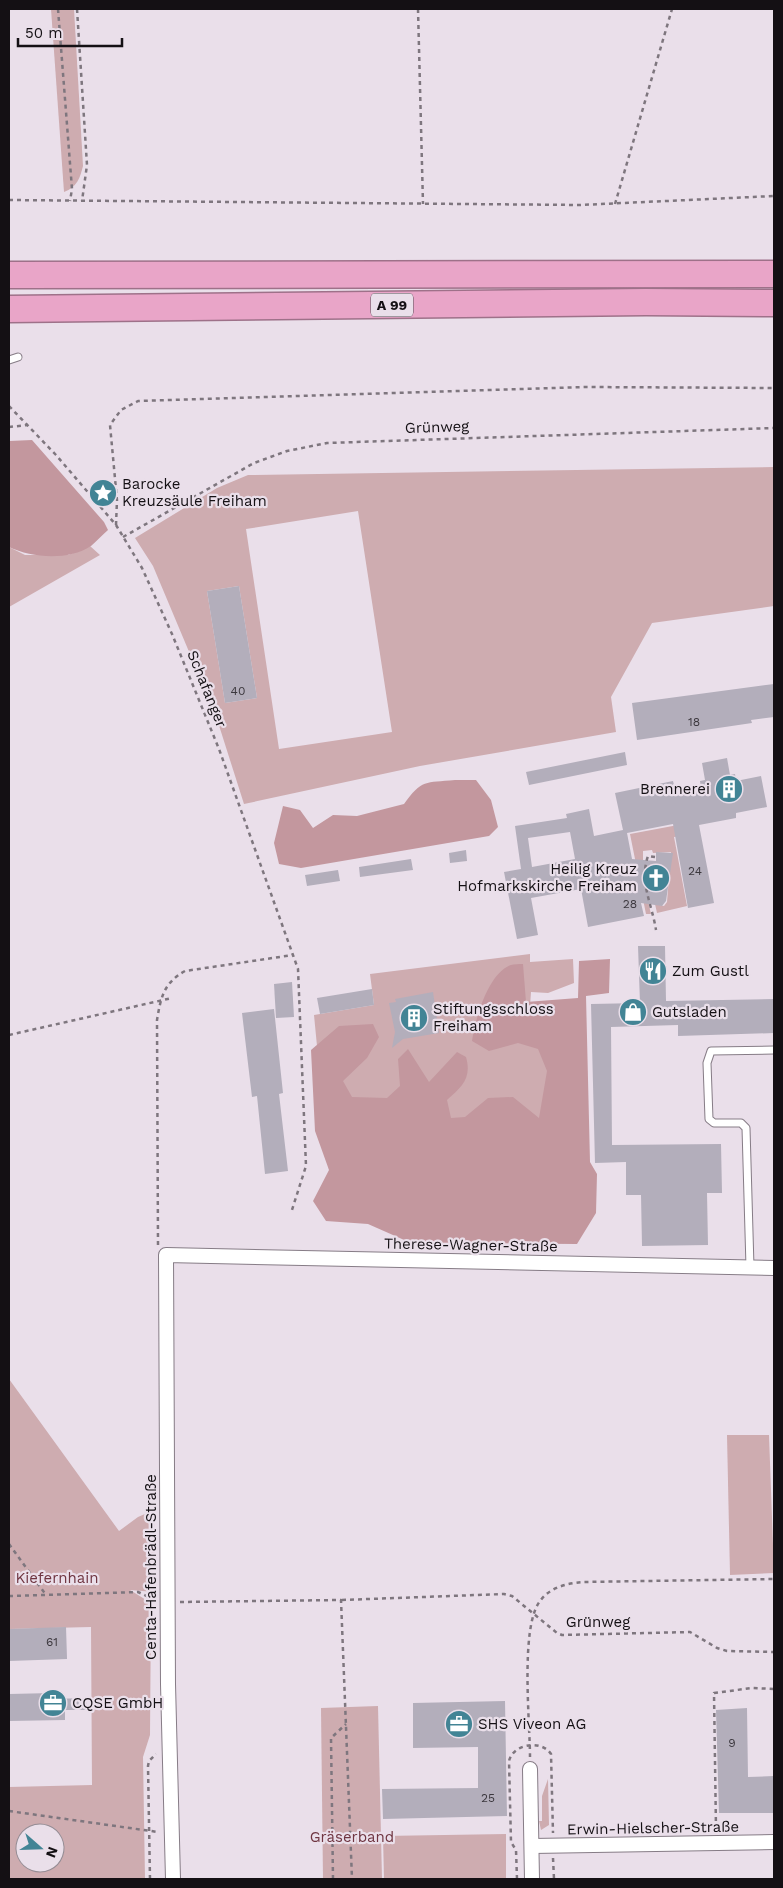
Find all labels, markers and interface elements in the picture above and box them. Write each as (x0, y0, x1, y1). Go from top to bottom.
scale bar (18, 15, 121, 47)
text: 50 m (25, 24, 62, 42)
road number: A 99 (371, 294, 413, 316)
street label: Grünweg (405, 417, 469, 437)
place label: Barocke Kreuzsäule Freiham (122, 475, 267, 510)
place icon: Barocke Kreuzsäule Freiham (88, 478, 118, 508)
street label: Schafanger (183, 648, 231, 730)
house number: 40 (231, 684, 245, 698)
house number: 18 (688, 715, 700, 729)
building icon: Brennerei (714, 774, 744, 804)
place label: Brennerei (640, 780, 710, 798)
place label: Heilig Kreuz Hofmarkskirche Freiham (457, 860, 637, 895)
church icon: Heilig Kreuz Hofmarkskirche Freiham (641, 863, 671, 893)
house number: 24 (688, 864, 702, 878)
house number: 28 (623, 897, 637, 911)
restaurant icon: Zum Gustl (638, 956, 668, 986)
place label: Zum Gustl (672, 962, 749, 980)
shop icon: Gutsladen (618, 997, 648, 1027)
place label: Stiftungsschloss Freiham (433, 1000, 554, 1035)
building icon: Stiftungsschloss Freiham (399, 1003, 429, 1033)
place label: Gutsladen (652, 1003, 727, 1021)
street label: Therese-Wagner-Straße (384, 1234, 558, 1256)
street label: Centa-Hafenbrädl-Straße (142, 1474, 160, 1660)
park label: Kiefernhain (15, 1569, 99, 1587)
street label: Grünweg (566, 1613, 630, 1631)
house number: 61 (46, 1635, 58, 1649)
office icon: CQSE GmbH (38, 1688, 68, 1718)
place label: CQSE GmbH (72, 1694, 163, 1712)
office icon: SHS Viveon AG (444, 1709, 474, 1739)
place label: SHS Viveon AG (478, 1715, 586, 1733)
house number: 9 (728, 1736, 736, 1750)
house number: 25 (481, 1791, 495, 1805)
street label: Erwin-Hielscher-Straße (567, 1817, 739, 1839)
north arrow (15, 1823, 65, 1873)
park label: Gräserband (310, 1828, 394, 1846)
text: N (43, 1845, 62, 1860)

